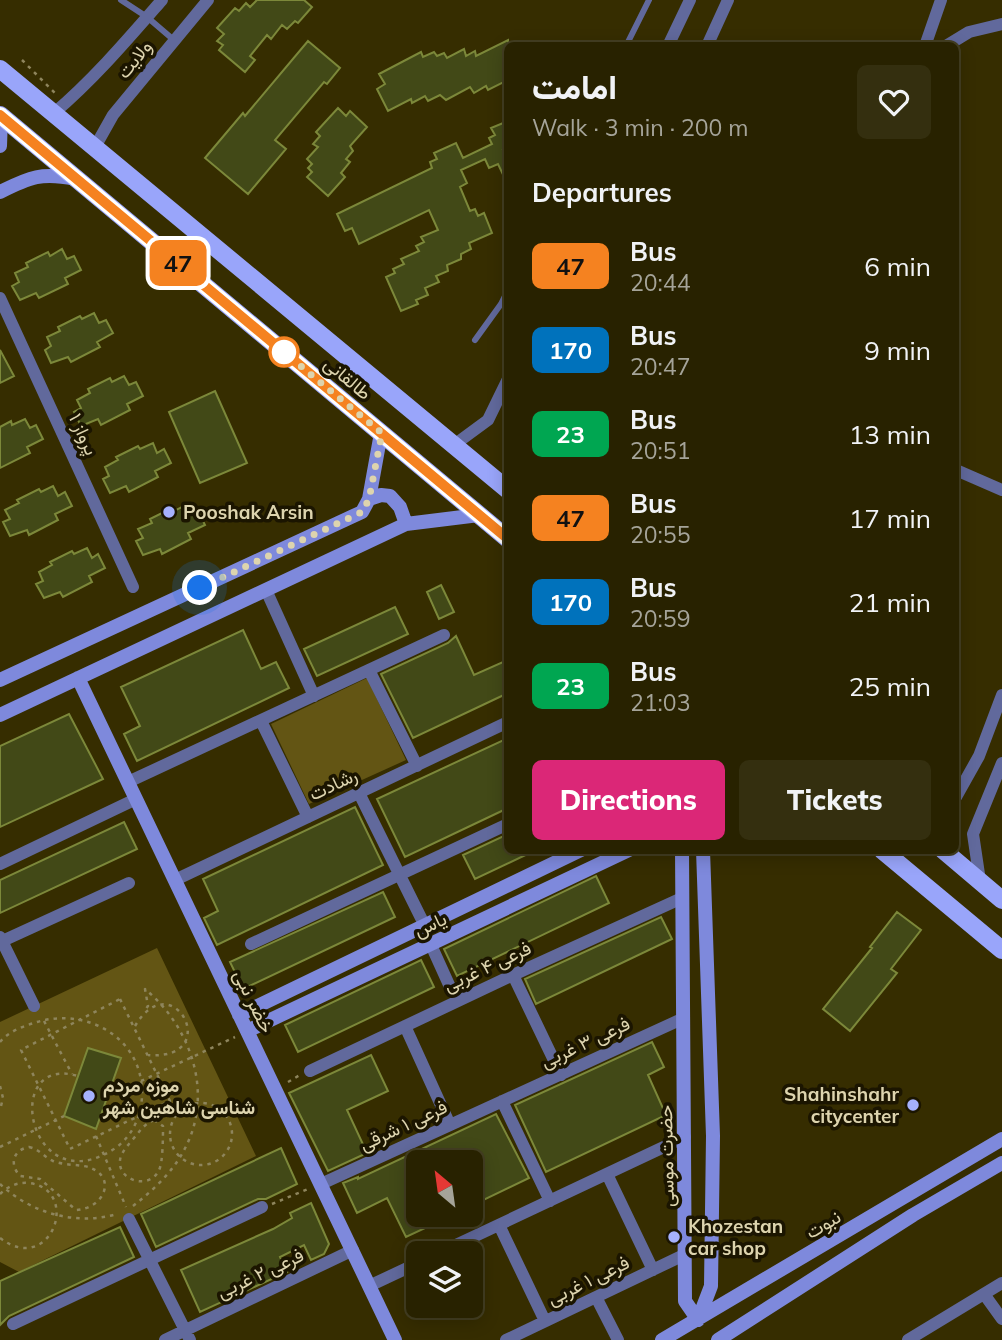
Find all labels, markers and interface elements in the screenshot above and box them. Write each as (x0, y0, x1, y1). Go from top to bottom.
street label: ولایت (111, 35, 157, 83)
button: heart (857, 65, 931, 139)
text: امامت (532, 66, 617, 107)
text: Walk · 3 min · 200 m (532, 113, 749, 142)
text: Departures (532, 176, 672, 209)
text: Bus (630, 235, 676, 268)
line badge: 47 (146, 240, 210, 286)
text: 47 (164, 248, 192, 278)
text: 6 min (864, 250, 931, 283)
text: 47 (556, 251, 585, 281)
text: 20:44 (630, 268, 690, 297)
text: Bus (630, 319, 676, 352)
text: 9 min (864, 334, 931, 367)
text: 170 (549, 335, 592, 365)
unlabelled marker (269, 337, 299, 367)
street label: طالقانی (319, 351, 377, 405)
text: 20:47 (630, 352, 690, 381)
text: Bus (630, 403, 676, 436)
street label: پرواز ۱ (62, 409, 104, 460)
text: 13 min (849, 418, 931, 451)
text: 23 (556, 419, 585, 449)
text: 20:51 (630, 436, 690, 465)
text: Bus (630, 487, 676, 520)
place label: Pooshak Arsin (183, 500, 314, 524)
text: 17 min (849, 502, 931, 535)
text: 47 (556, 503, 585, 533)
marker: Pooshak Arsin (161, 504, 177, 520)
text: 20:55 (630, 520, 690, 549)
your location (182, 570, 217, 605)
text: Bus (630, 571, 676, 604)
text: 21 min (849, 586, 931, 619)
text: 170 (549, 587, 592, 617)
text: 20:59 (630, 604, 690, 633)
text: Bus (630, 655, 676, 688)
text: 25 min (849, 670, 931, 703)
text: 23 (556, 671, 585, 701)
text: 21:03 (630, 688, 690, 717)
button: Directions (532, 760, 725, 840)
button: Tickets (739, 760, 931, 840)
street label: رشادت (305, 762, 361, 806)
street label: یاس (410, 906, 450, 942)
street label: فرعی ۴ غربی (439, 935, 535, 997)
street label: خضر نبی (228, 965, 280, 1037)
street label: فرعی ۳ غربی (537, 1011, 633, 1073)
place label: موزه مردم شناسی شاهین شهر (102, 1073, 255, 1120)
place label: Shahinshahr citycenter (784, 1082, 900, 1128)
marker: موزه مردم شناسی شاهین شهر (81, 1088, 97, 1104)
street label: فرعی ۱ شرقی (355, 1094, 451, 1156)
marker: Shahinshahr citycenter (905, 1097, 921, 1113)
street label: حضرت موسی (653, 1105, 679, 1207)
north arrow (406, 1150, 483, 1227)
map controls (406, 1150, 483, 1318)
street label: نبوت (801, 1204, 845, 1244)
place label: Khozestan car shop (688, 1214, 783, 1260)
marker: Khozestan car shop (666, 1229, 682, 1245)
button: layers (406, 1241, 483, 1318)
street label: فرعی ۲ غربی (213, 1242, 307, 1304)
street label: فرعی ۱ غربی (543, 1250, 633, 1310)

